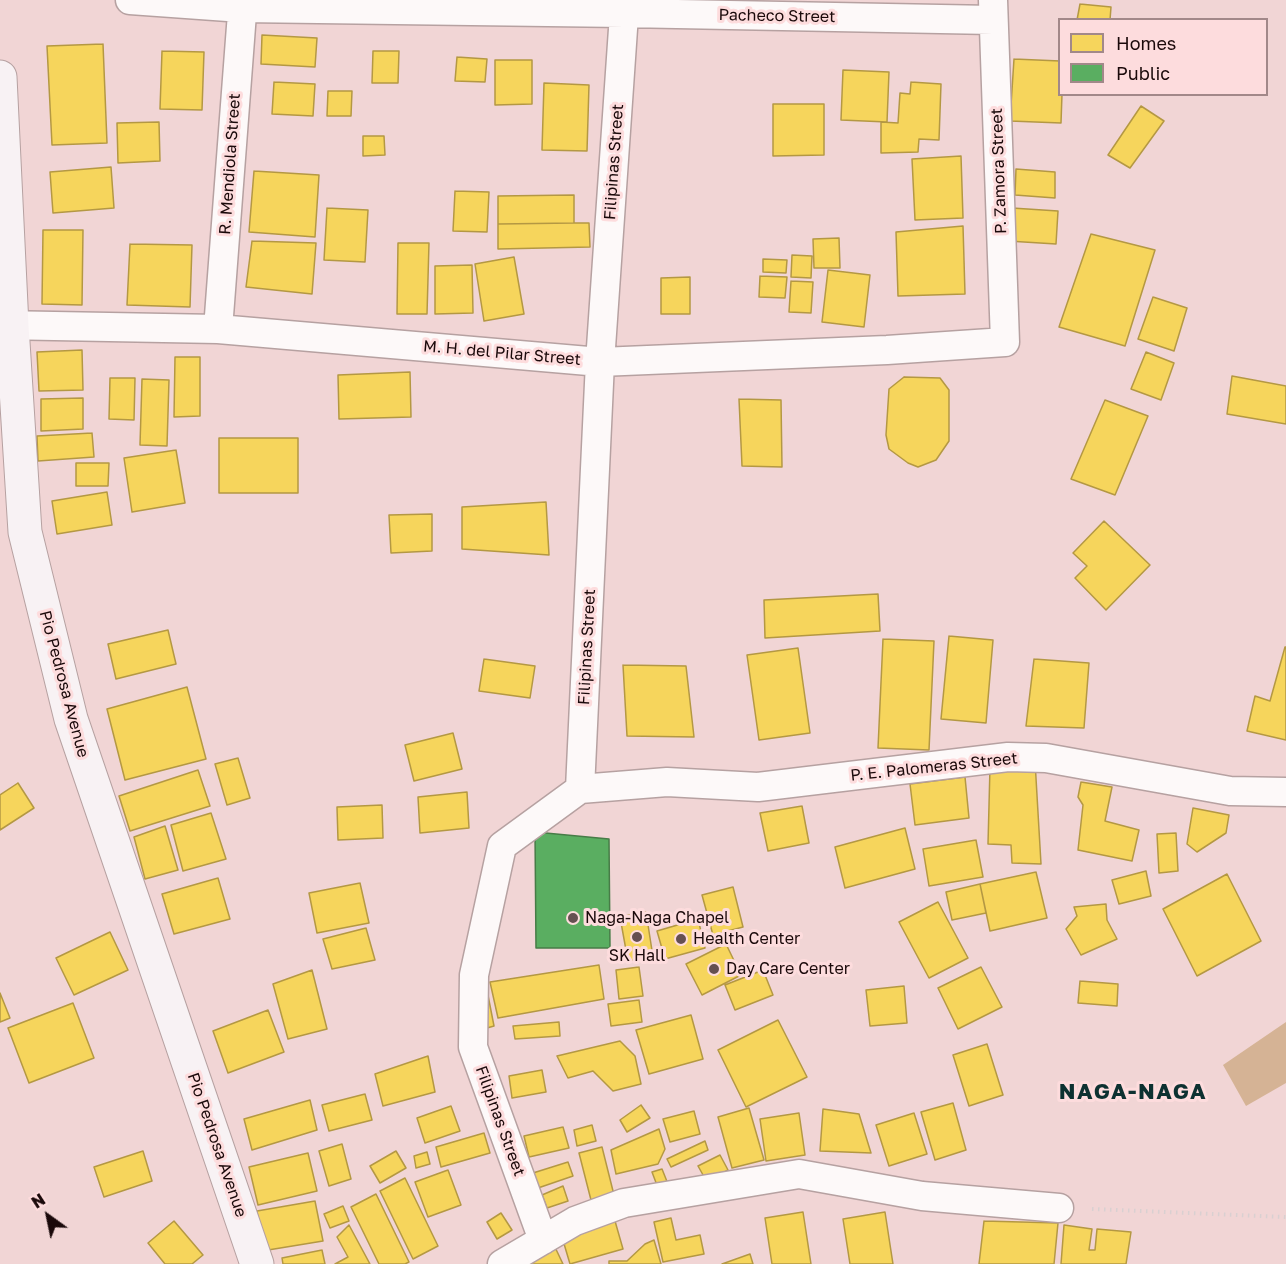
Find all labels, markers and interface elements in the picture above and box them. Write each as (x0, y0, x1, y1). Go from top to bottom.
street label: Pacheco Street (718, 5, 836, 27)
legend (1058, 18, 1268, 96)
text: Homes (1116, 32, 1176, 54)
text: Public (1116, 62, 1170, 84)
street label: R. Mendiola Street (215, 93, 245, 235)
street label: Filipinas Street (600, 103, 628, 221)
street label: P. Zamora Street (987, 108, 1011, 234)
street label: M. H. del Pilar Street (422, 337, 582, 369)
street label: Filipinas Street (574, 589, 600, 705)
street label: Pio Pedrosa Avenue (35, 608, 93, 760)
street label: P. E. Palomeras Street (849, 749, 1019, 785)
place label: Naga-Naga Chapel (585, 908, 729, 928)
marker: Naga-Naga Chapel (566, 911, 580, 925)
place label: Health Center (693, 929, 800, 949)
marker: SK Hall (630, 930, 644, 944)
marker: Health Center (674, 932, 688, 946)
place label: SK Hall (609, 946, 665, 966)
place label: Day Care Center (726, 959, 850, 979)
marker: Day Care Center (707, 962, 721, 976)
street label: Filipinas Street (471, 1063, 529, 1179)
street label: Pio Pedrosa Avenue (183, 1070, 251, 1220)
district label: NAGA-NAGA (1059, 1079, 1207, 1105)
north arrow (18, 1186, 78, 1246)
text: N (28, 1189, 49, 1213)

